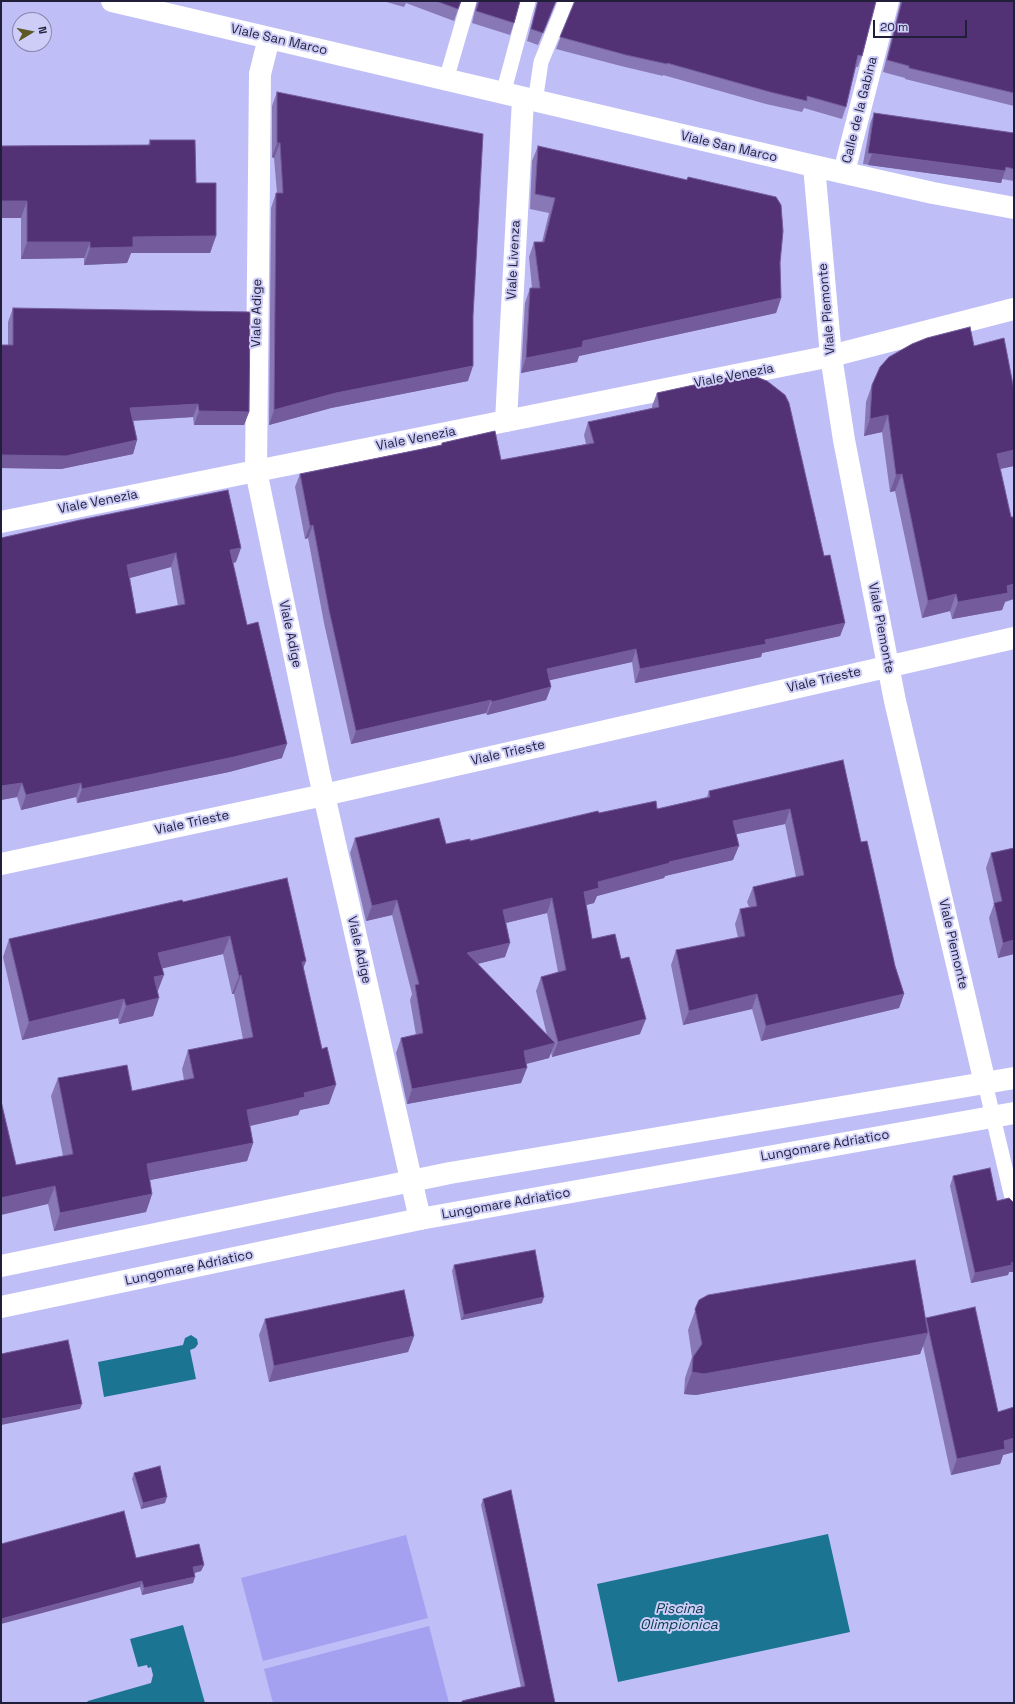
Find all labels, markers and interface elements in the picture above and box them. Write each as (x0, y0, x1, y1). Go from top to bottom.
north arrow (12, 12, 52, 52)
scale bar (875, 12, 969, 38)
text: 20 m (880, 19, 908, 35)
street label: Viale San Marco (229, 21, 329, 59)
text: N (35, 25, 50, 35)
street label: Calle de la Gabina (839, 55, 881, 165)
street label: Viale San Marco (679, 128, 779, 166)
street label: Viale Livenza (504, 220, 524, 300)
street label: Viale Piemonte (815, 262, 839, 356)
street label: Viale Adige (249, 279, 265, 347)
street label: Viale Venezia (693, 361, 775, 391)
street label: Viale Venezia (375, 424, 457, 454)
street label: Viale Venezia (57, 487, 139, 517)
street label: Viale Piemonte (865, 581, 897, 675)
street label: Viale Adige (275, 599, 305, 669)
street label: Viale Trieste (785, 664, 863, 696)
street label: Viale Trieste (469, 737, 547, 769)
street label: Viale Trieste (153, 808, 231, 838)
street label: Viale Piemonte (935, 897, 971, 991)
street label: Viale Adige (344, 915, 374, 985)
street label: Lungomare Adriatico (759, 1127, 891, 1165)
street label: Lungomare Adriatico (440, 1185, 572, 1223)
street label: Lungomare Adriatico (124, 1247, 254, 1289)
water label: Piscina Olimpionica (640, 1601, 718, 1634)

